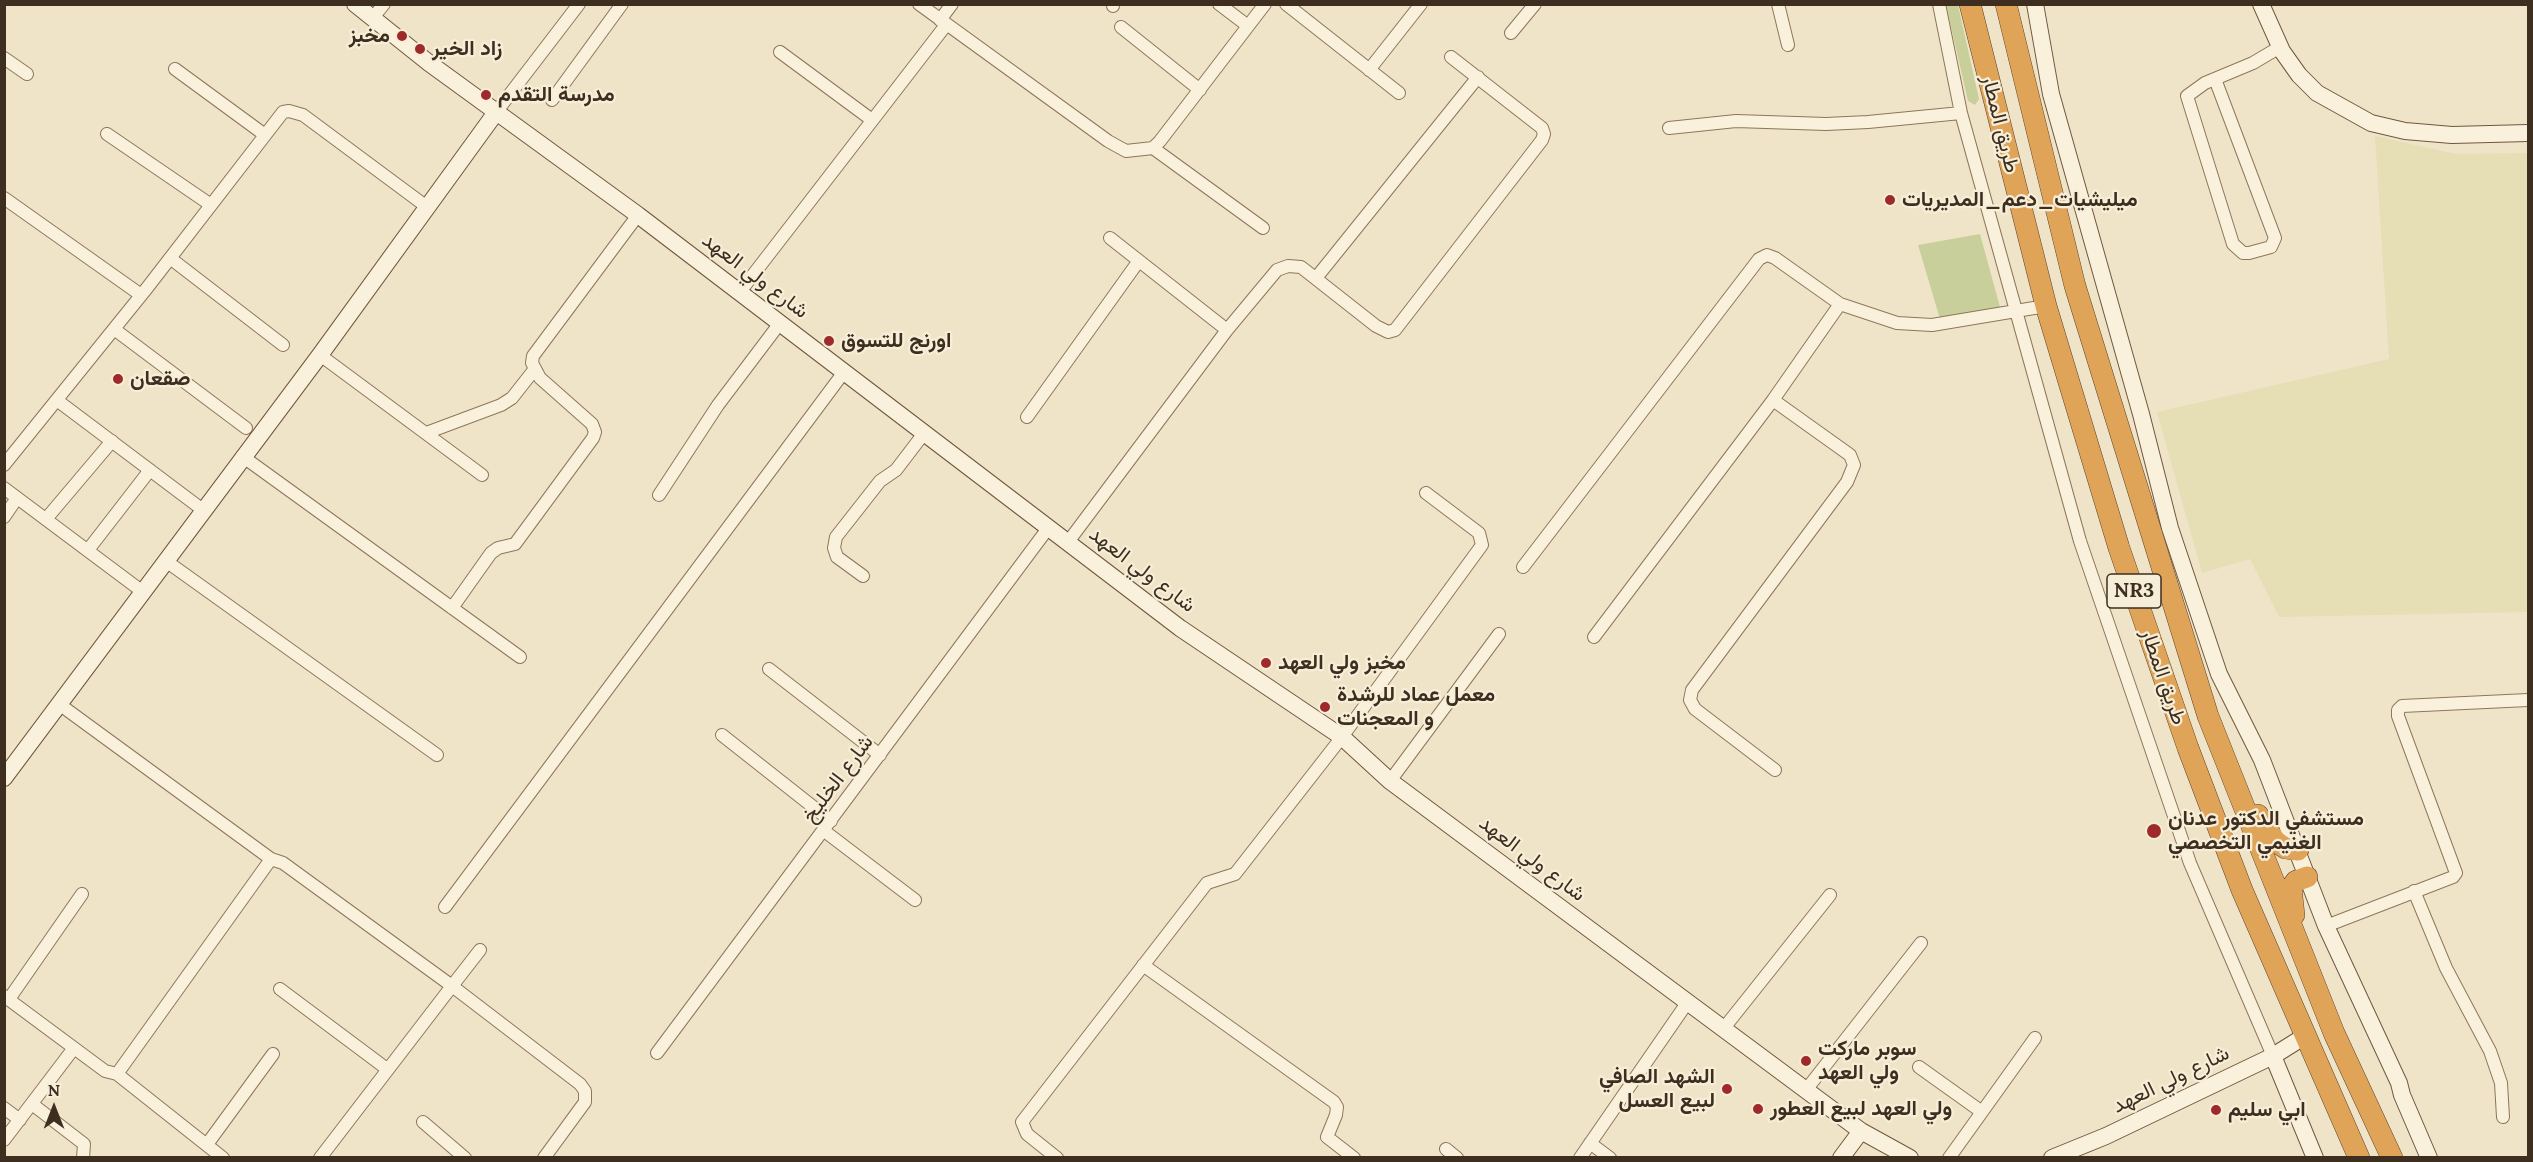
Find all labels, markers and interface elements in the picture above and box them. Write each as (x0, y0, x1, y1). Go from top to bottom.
place label: مخبز (349, 23, 390, 49)
marker: مخبز (395, 29, 409, 43)
place label: زاد الخير (432, 36, 502, 62)
marker: زاد الخير (413, 42, 427, 56)
street label: طريق المطار (1976, 73, 2024, 175)
place label: مدرسة التقدم (498, 82, 615, 108)
marker: مدرسة التقدم (479, 88, 493, 102)
place label: ميليشيات_دعم_المديريات (1902, 187, 2138, 213)
marker: ميليشيات_دعم_المديريات (1883, 193, 1897, 207)
street label: شارع ولي العهد (697, 228, 813, 324)
place label: اورنج للتسوق (841, 328, 951, 354)
marker: اورنج للتسوق (822, 334, 836, 348)
place label: صقعان (130, 366, 191, 392)
marker: صقعان (111, 372, 125, 386)
street label: شارع ولي العهد (1084, 522, 1200, 618)
road number: NR3 (2107, 574, 2161, 608)
street label: طريق المطار (2135, 626, 2191, 728)
place label: مخبز ولي العهد (1278, 650, 1406, 676)
marker: مخبز ولي العهد (1259, 656, 1273, 670)
place label: معمل عماد للرشدة و المعجنات (1337, 682, 1495, 732)
marker: معمل عماد للرشدة و المعجنات (1318, 700, 1332, 714)
street label: شارع الخليخ (797, 730, 879, 828)
place label: مستشفي الدكتور عدنان الغنيمي التخصصي (2168, 806, 2364, 856)
street label: شارع ولي العهد (1474, 811, 1590, 907)
marker: مستشفي الدكتور عدنان الغنيمي التخصصي (2145, 822, 2163, 840)
place label: سوبر ماركت ولي العهد (1818, 1036, 1917, 1086)
street label: شارع ولي العهد (2108, 1041, 2234, 1119)
marker: سوبر ماركت ولي العهد (1799, 1054, 1813, 1068)
place label: الشهد الصافي لبيع العسل (1599, 1064, 1715, 1114)
north arrow (24, 1078, 84, 1138)
text: N (48, 1080, 60, 1100)
marker: الشهد الصافي لبيع العسل (1720, 1082, 1734, 1096)
place label: ولي العهد لبيع العطور (1770, 1096, 1952, 1122)
place label: ابي سليم (2228, 1097, 2306, 1123)
marker: ولي العهد لبيع العطور (1751, 1102, 1765, 1116)
marker: ابي سليم (2209, 1103, 2223, 1117)

